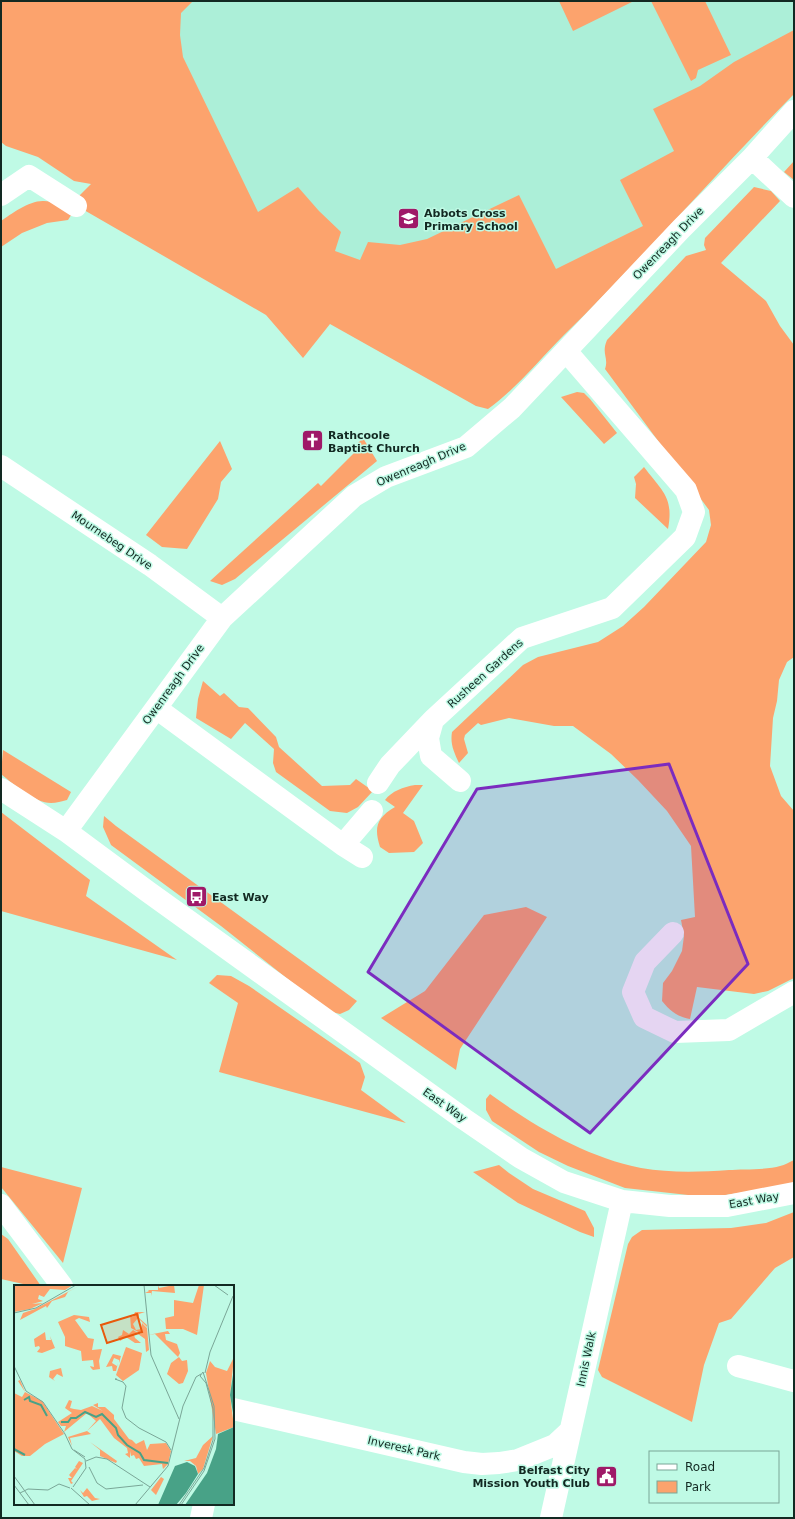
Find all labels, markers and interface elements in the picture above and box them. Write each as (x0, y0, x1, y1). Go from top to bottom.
street label: Owenreagh Drive (630, 204, 707, 282)
school or university icon: Abbots Cross Primary School (396, 206, 422, 232)
place label: Abbots Cross Primary School (424, 207, 518, 233)
church icon: Rathcoole Baptist Church (299, 428, 325, 454)
place label: Rathcoole Baptist Church (328, 429, 420, 455)
street label: Owenreagh Drive (374, 440, 468, 489)
street label: Mournebeg Drive (69, 509, 155, 572)
street label: Rusheen Gardens (445, 636, 526, 711)
street label: Owenreagh Drive (140, 641, 207, 727)
bus stop icon: East Way (183, 884, 209, 910)
place label: East Way (212, 891, 269, 904)
street label: East Way (420, 1086, 470, 1126)
street label: East Way (728, 1190, 781, 1211)
inset map (14, 1285, 234, 1505)
street label: Innis Walk (574, 1330, 599, 1388)
street label: Inveresk Park (366, 1434, 442, 1463)
legend (649, 1451, 779, 1503)
text: Road (685, 1460, 715, 1474)
public building icon: Belfast City Mission Youth Club (593, 1463, 619, 1489)
place label: Belfast City Mission Youth Club (472, 1464, 590, 1490)
text: Park (685, 1480, 711, 1494)

